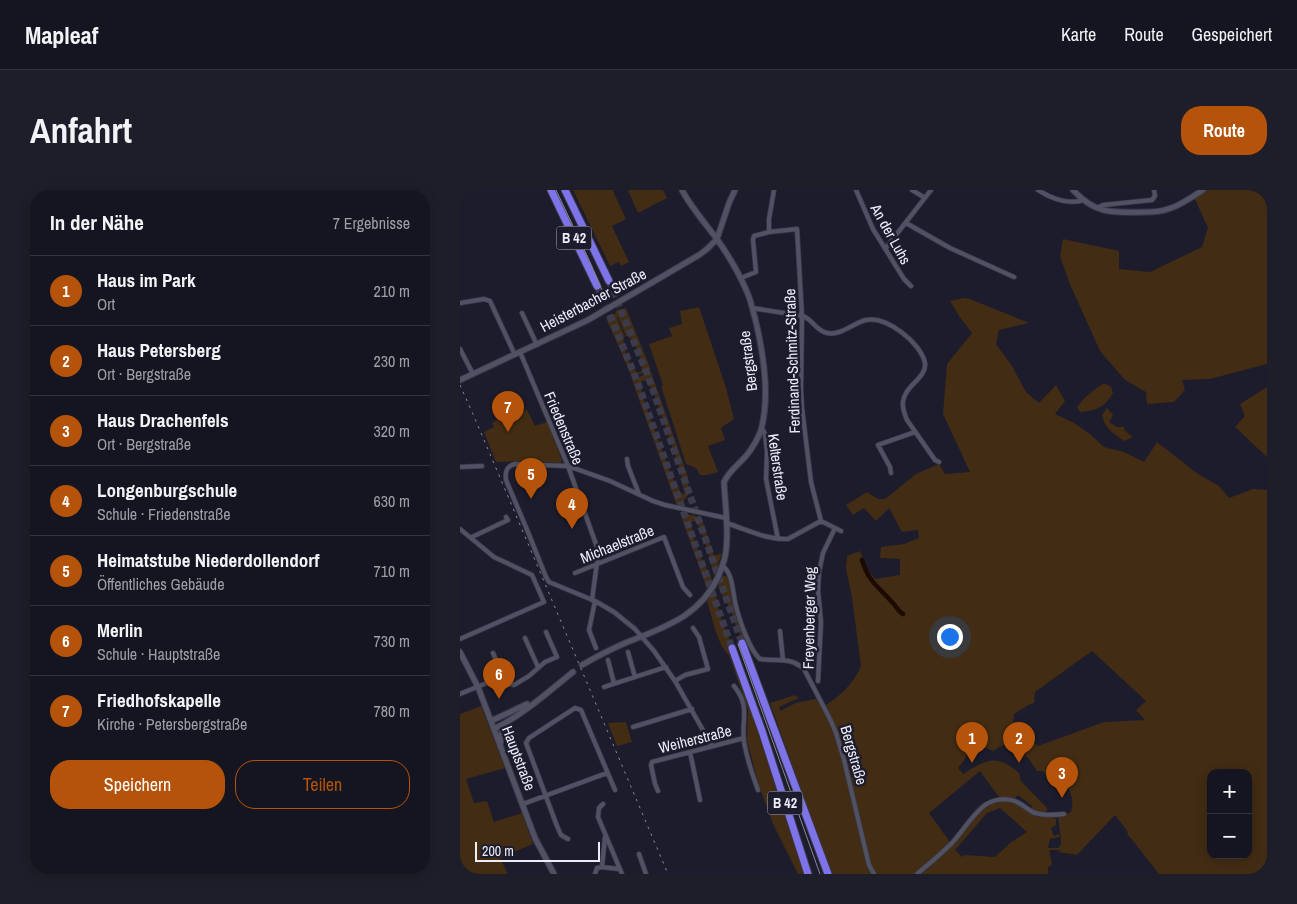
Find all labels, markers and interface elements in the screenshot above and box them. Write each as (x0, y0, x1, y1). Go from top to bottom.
text: Mapleaf (25, 19, 98, 51)
text: Karte (1061, 22, 1096, 47)
text: Route (1124, 22, 1164, 47)
text: Gespeichert (1192, 22, 1272, 47)
button: Route (1181, 106, 1267, 155)
text: Anfahrt (30, 107, 132, 154)
street label: An der Luhs (865, 199, 916, 268)
text: In der Nähe (50, 208, 144, 237)
text: 7 Ergebnisse (333, 212, 410, 234)
road number: B 42 (556, 226, 592, 249)
street label: Heisterbacher Straße (536, 263, 650, 337)
text: Haus im Park (97, 267, 196, 293)
text: 1 (62, 280, 70, 302)
text: 210 m (374, 280, 410, 302)
street label: Ferdinand-Schmitz-Straße (779, 288, 805, 434)
text: Ort (97, 293, 115, 315)
street label: Bergstraße (734, 329, 762, 392)
text: Haus Petersberg (97, 337, 221, 363)
text: 2 (62, 350, 70, 372)
text: 230 m (374, 350, 410, 372)
text: Ort · Bergstraße (97, 363, 191, 385)
street label: Friedenstraße (539, 388, 589, 468)
pin: 7 (492, 391, 524, 432)
text: Haus Drachenfels (97, 407, 229, 433)
text: 3 (62, 420, 70, 442)
text: 320 m (374, 420, 410, 442)
street label: Kelterstraße (763, 432, 793, 502)
text: Ort · Bergstraße (97, 433, 191, 455)
pin: 5 (515, 458, 547, 499)
text: Longenburgschule (97, 477, 237, 503)
pin: 4 (556, 488, 588, 529)
text: 4 (62, 490, 70, 512)
text: 630 m (374, 490, 410, 512)
text: Schule · Friedenstraße (97, 503, 230, 525)
street label: Michaelstraße (577, 520, 657, 568)
text: Heimatstube Niederdollendorf (97, 547, 320, 573)
text: 5 (62, 560, 70, 582)
text: 710 m (374, 560, 410, 582)
street label: Freyenberger Weg (798, 567, 820, 669)
text: Öffentliches Gebäude (97, 573, 224, 595)
text: Merlin (97, 617, 143, 643)
your location (937, 624, 963, 650)
text: 6 (62, 630, 70, 652)
text: 730 m (374, 630, 410, 652)
text: Schule · Hauptstraße (97, 643, 220, 665)
pin: 6 (483, 658, 515, 699)
text: Friedhofskapelle (97, 687, 221, 713)
text: 7 (62, 700, 70, 722)
text: 780 m (374, 700, 410, 722)
text: Kirche · Petersbergstraße (97, 713, 247, 735)
street label: Weiherstraße (656, 720, 734, 758)
pin: 1 (956, 722, 988, 763)
pin: 2 (1003, 722, 1035, 763)
street label: Hauptstraße (497, 723, 541, 794)
street label: Bergstraße (836, 723, 873, 787)
pin: 3 (1046, 757, 1078, 798)
button: Speichern (50, 760, 225, 809)
button: Teilen (235, 760, 410, 809)
map controls (1207, 769, 1252, 859)
button: + (1207, 769, 1252, 814)
road number: B 42 (768, 792, 802, 814)
button: − (1207, 814, 1252, 859)
scale bar (475, 839, 600, 862)
text: 200 m (482, 842, 514, 860)

